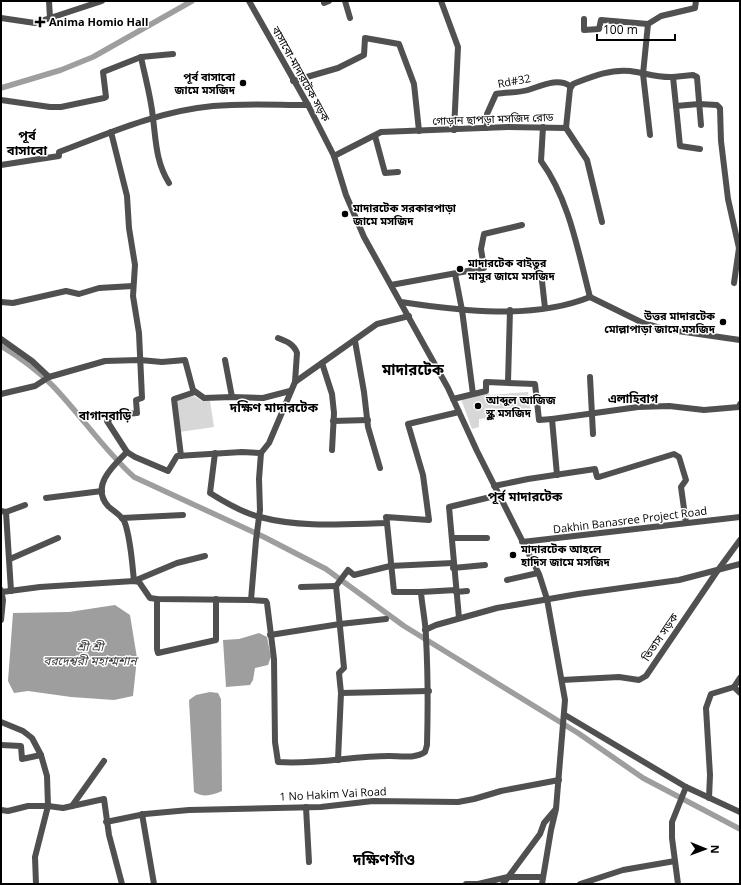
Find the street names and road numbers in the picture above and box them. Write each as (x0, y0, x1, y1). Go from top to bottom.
street label: বাসাবো-মাদারটেক সড়ক (269, 23, 334, 124)
street label: Rd#32 (496, 70, 532, 91)
street label: গোড়ান ছাপড়া মসজিদ রোড (432, 109, 554, 128)
street label: Dakhin Banasree Project Road (552, 503, 708, 536)
street label: তিতাস সড়ক (638, 610, 681, 664)
street label: 1 No Hakim Vai Road (279, 783, 387, 804)

